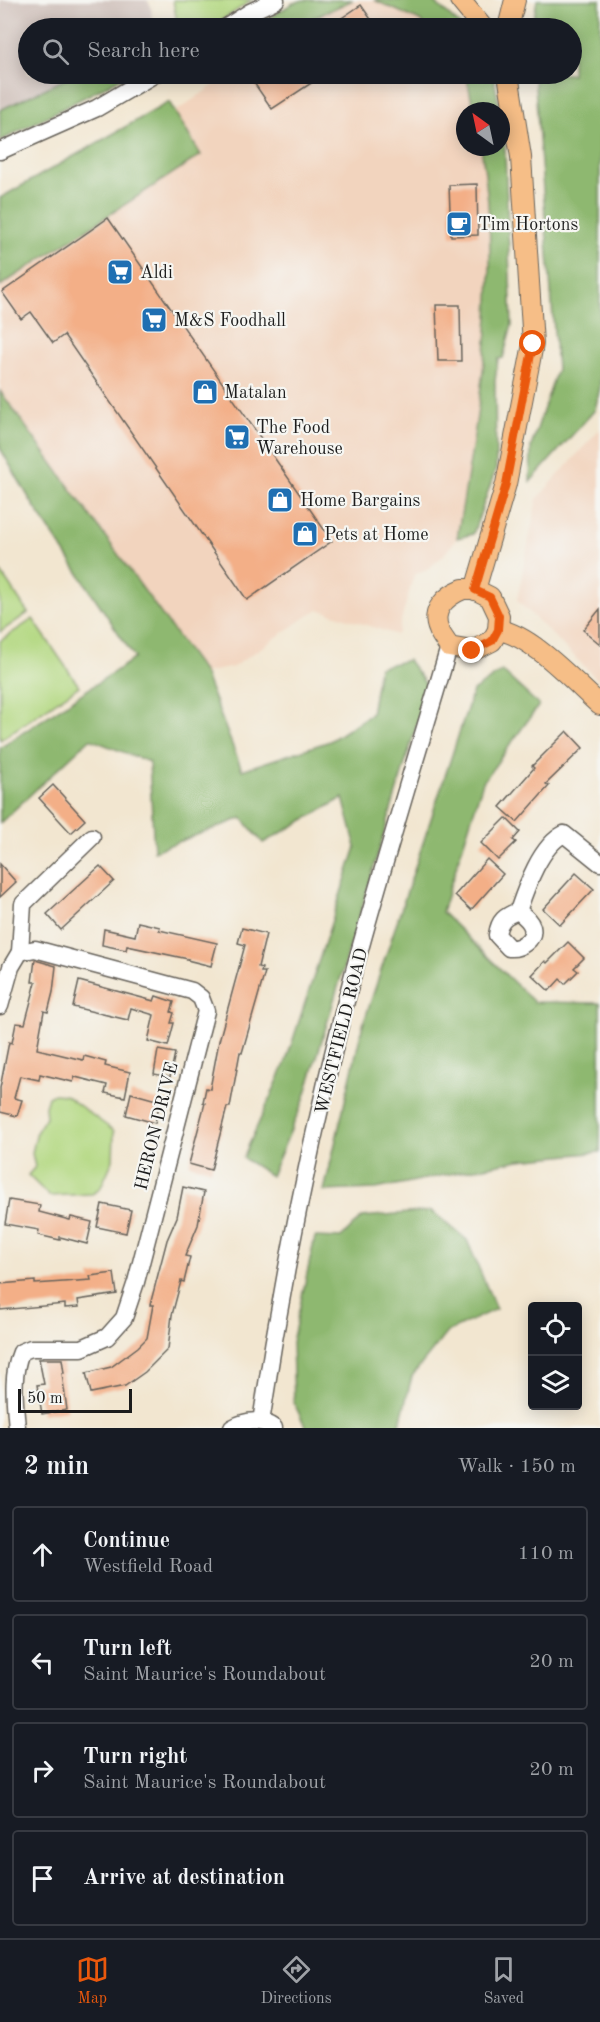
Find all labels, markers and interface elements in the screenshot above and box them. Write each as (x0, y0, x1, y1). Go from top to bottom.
search box (18, 18, 582, 84)
icon: search (39, 35, 72, 68)
text: Search here (87, 40, 200, 62)
north arrow (456, 102, 510, 156)
cafe icon: Tim Hortons (444, 209, 474, 239)
place label: Tim Hortons (478, 216, 578, 234)
supermarket icon: Aldi (105, 257, 135, 287)
place label: Aldi (140, 264, 173, 282)
supermarket icon: M&S Foodhall (139, 305, 169, 335)
place label: M&S Foodhall (174, 312, 286, 330)
route start (519, 330, 545, 356)
shop icon: Matalan (190, 377, 220, 407)
place label: Matalan (224, 384, 287, 402)
place label: The Food Warehouse (256, 419, 343, 458)
supermarket icon: The Food Warehouse (222, 422, 252, 452)
shop icon: Home Bargains (265, 485, 295, 515)
place label: Home Bargains (300, 492, 421, 510)
shop icon: Pets at Home (290, 519, 320, 549)
place label: Pets at Home (324, 526, 429, 544)
route end (458, 637, 484, 663)
street label: WESTFIELD ROAD (313, 946, 371, 1116)
street label: HERON DRIVE (132, 1060, 182, 1192)
map controls (528, 1302, 582, 1410)
button: locate (528, 1302, 582, 1356)
button: layers (528, 1356, 582, 1410)
scale bar (18, 1386, 132, 1414)
text: 50 m (27, 1391, 63, 1407)
text: 2 min (24, 1454, 89, 1480)
text: Walk · 150 m (457, 1457, 576, 1477)
text: Continue (83, 1530, 170, 1552)
icon: ahead (26, 1538, 59, 1571)
text: 110 m (518, 1544, 574, 1564)
text: Westfield Road (83, 1557, 213, 1577)
text: Turn left (83, 1638, 172, 1660)
icon: left (26, 1646, 59, 1679)
text: 20 m (529, 1652, 574, 1672)
text: Saint Maurice's Roundabout (83, 1665, 326, 1685)
text: Turn right (83, 1746, 187, 1768)
icon: right (26, 1754, 59, 1787)
text: 20 m (529, 1760, 574, 1780)
text: Saint Maurice's Roundabout (83, 1773, 326, 1793)
icon: arrive (26, 1862, 59, 1895)
text: Arrive at destination (83, 1867, 285, 1889)
tab: Map (76, 1953, 109, 2009)
tab: Directions (261, 1953, 332, 2009)
tab: Saved (483, 1953, 524, 2009)

